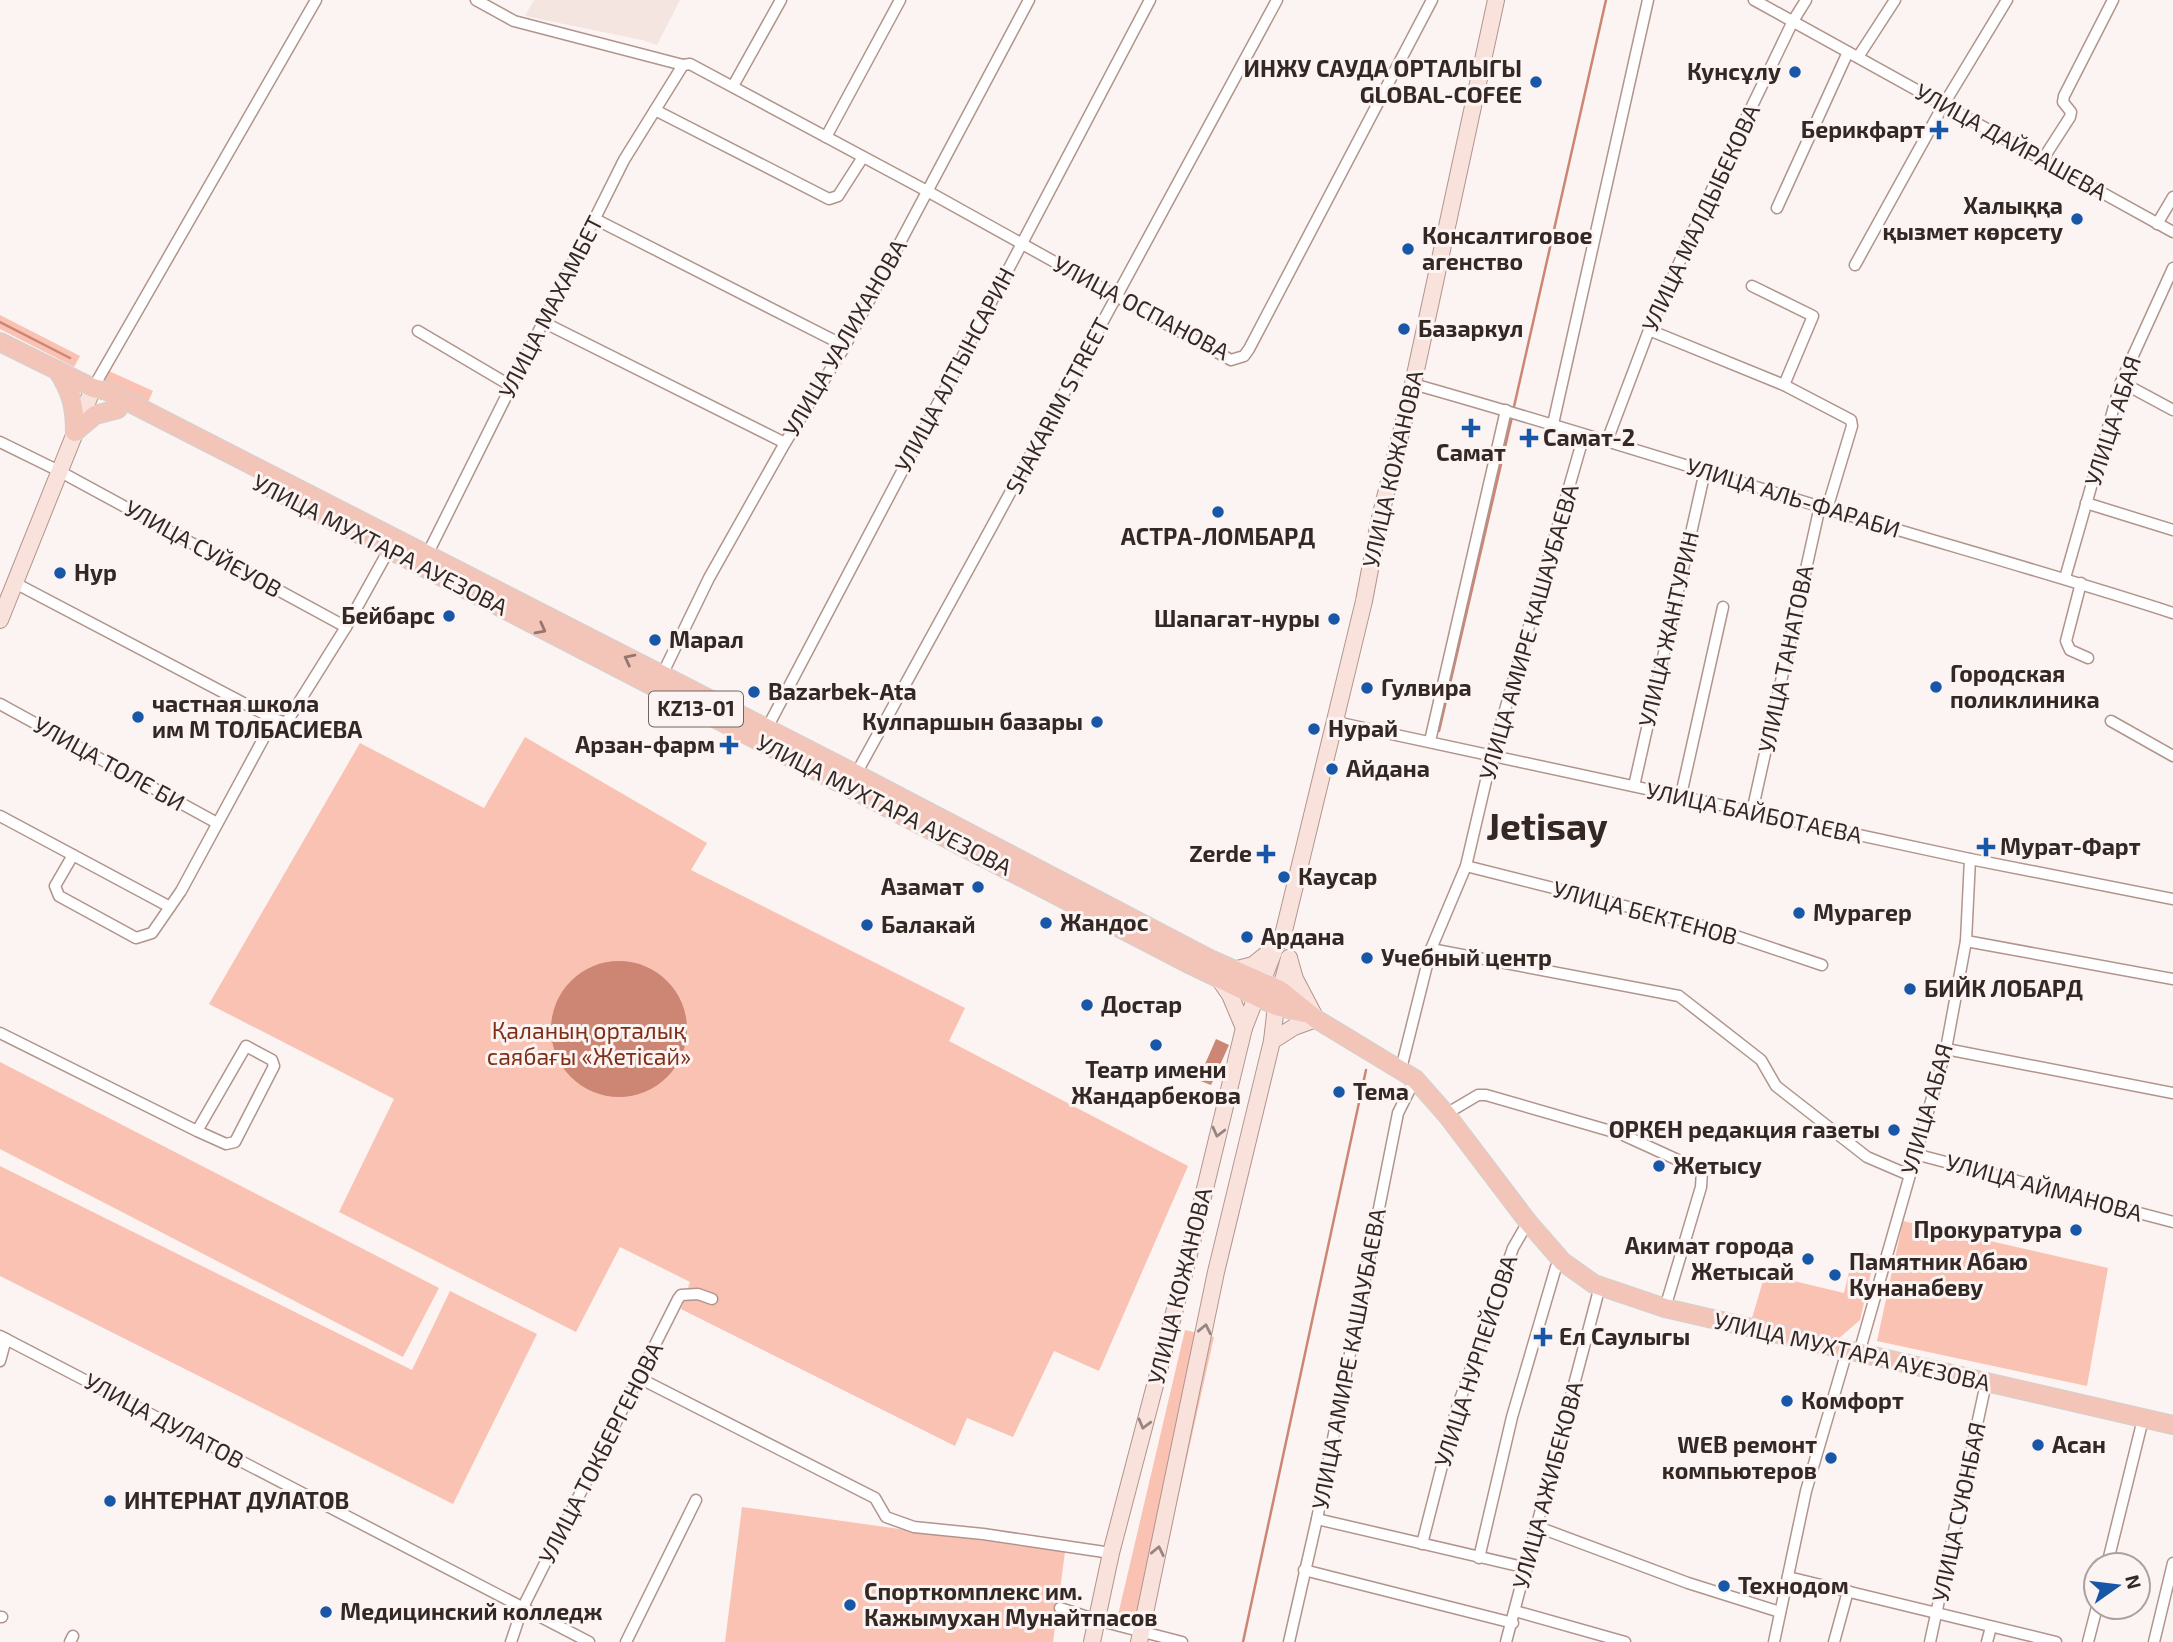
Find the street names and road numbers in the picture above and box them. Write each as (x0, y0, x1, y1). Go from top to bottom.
street label: УЛИЦА ДАЙРАШЕВА (1911, 77, 2113, 206)
street label: УЛИЦА МАЛДЫБЕКОВА (1635, 99, 1765, 336)
street label: УЛИЦА МАХАМБЕТ (492, 211, 608, 403)
street label: УЛИЦА УАЛИХАНОВА (776, 233, 912, 441)
street label: УЛИЦА ОСПАНОВА (1049, 249, 1235, 366)
street label: УЛИЦА АЛТЫНСАРИН (888, 262, 1020, 477)
street label: SHAKARIM STREET (999, 313, 1115, 498)
street label: УЛИЦА АБАЯ (2078, 352, 2146, 489)
street label: УЛИЦА КОЖАНОВА (1356, 367, 1428, 570)
street label: УЛИЦА АЛЬ-ФАРАБИ (1683, 451, 1904, 543)
street label: УЛИЦА МУХТАРА АУЕЗОВА (248, 467, 513, 621)
street label: УЛИЦА АМИРЕ КАШАУБАЕВА (1472, 480, 1584, 783)
street label: УЛИЦА СУЙЕУОВ (120, 493, 287, 603)
street label: УЛИЦА ЖАНТУРИН (1632, 528, 1704, 729)
street label: УЛИЦА ТАНАТОВА (1751, 562, 1819, 755)
road number: KZ13-01 (649, 692, 743, 726)
street label: УЛИЦА ТОЛЕ БИ (29, 710, 190, 816)
street label: УЛИЦА МУХТАРА АУЕЗОВА (752, 727, 1017, 881)
street label: УЛИЦА БАЙБОТАЕВА (1644, 775, 1865, 849)
street label: УЛИЦА БЕКТЕНОВ (1550, 874, 1741, 950)
street label: УЛИЦА АБАЯ (1894, 1040, 1958, 1177)
street label: УЛИЦА АЙМАНОВА (1943, 1147, 2146, 1227)
street label: УЛИЦА КОЖАНОВА (1141, 1184, 1217, 1387)
street label: УЛИЦА АМИРЕ КАШАУБАЕВА (1305, 1205, 1391, 1512)
street label: УЛИЦА НУРПЕЙСОВА (1428, 1251, 1523, 1470)
street label: УЛИЦА МУХТАРА АУЕЗОВА (1711, 1306, 1994, 1397)
street label: УЛИЦА ТОКБЕРГЕНОВА (532, 1337, 668, 1568)
street label: УЛИЦА ДУЛАТОВ (80, 1366, 249, 1474)
street label: УЛИЦА АЖИБЕКОВА (1506, 1377, 1588, 1591)
street label: УЛИЦА СУЮНБАЯ (1925, 1419, 1991, 1604)

